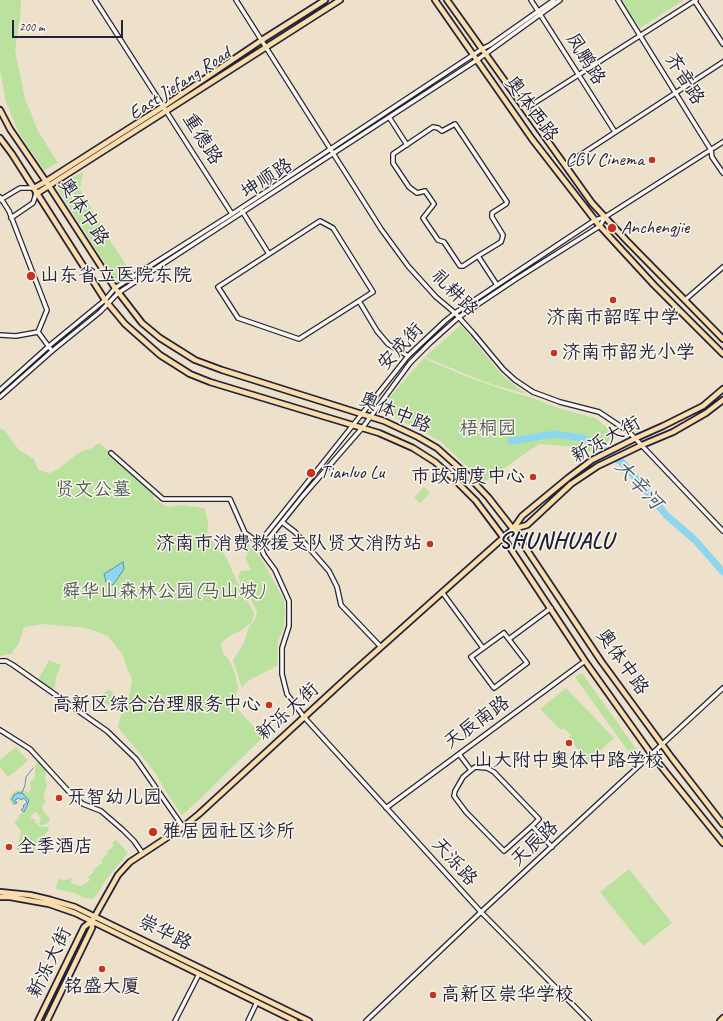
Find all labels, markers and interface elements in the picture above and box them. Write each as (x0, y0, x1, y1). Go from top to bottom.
scale bar (14, 12, 125, 38)
text: 200 m (19, 19, 45, 35)
street label: 凤鹏路 (560, 29, 610, 89)
street label: East Jiefang Road (125, 43, 235, 125)
street label: 齐音路 (659, 49, 709, 109)
street label: 奥体西路 (499, 72, 563, 146)
street label: 重德路 (177, 109, 227, 169)
place label: CGV Cinema (565, 149, 644, 171)
street label: 坤顺路 (237, 154, 297, 204)
marker: CGV Cinema (647, 155, 657, 165)
street label: 奥体中路 (53, 174, 113, 250)
place label: Anchengjie (621, 217, 689, 239)
marker: Anchengjie (606, 222, 618, 234)
place label: 山东省立医院东院 (40, 265, 192, 287)
street label: 礼耕路 (426, 265, 482, 321)
marker: 山东省立医院东院 (25, 270, 37, 282)
marker: 济南市韶晖中学 (608, 295, 618, 305)
place label: 济南市韶晖中学 (547, 307, 679, 329)
street label: 安成街 (373, 318, 429, 376)
place label: 济南市韶光小学 (562, 342, 695, 364)
marker: 济南市韶光小学 (549, 348, 559, 358)
street label: 奥体中路 (356, 388, 434, 438)
street label: 新泺大街 (567, 412, 645, 468)
park label: 梧桐园 (460, 418, 516, 440)
water label: 大辛河 (609, 455, 667, 515)
place label: Tianluo Lu (320, 462, 384, 484)
place label: 市政调度中心 (411, 466, 525, 488)
marker: Tianluo Lu (305, 467, 317, 479)
marker: 市政调度中心 (528, 472, 538, 482)
park label: 贤文公墓 (55, 479, 131, 501)
district label: SHUNHUALU (499, 528, 613, 556)
place label: 济南市消费救援支队贤文消防站 (156, 533, 422, 555)
marker: 济南市消费救援支队贤文消防站 (425, 539, 435, 549)
park label: 舜华山森林公园(马山坡) (62, 581, 264, 603)
street label: 奥体中路 (591, 624, 653, 700)
street label: 新泺大街 (252, 678, 324, 746)
street label: 天辰南路 (440, 691, 514, 755)
place label: 高新区综合治理服务中心 (52, 694, 261, 716)
marker: 高新区综合治理服务中心 (264, 700, 274, 710)
marker: 山大附中奥体中路学校 (564, 738, 574, 748)
place label: 山大附中奥体中路学校 (474, 750, 664, 772)
place label: 开智幼儿园 (67, 787, 162, 809)
marker: 开智幼儿园 (54, 793, 64, 803)
street label: 天辰路 (506, 816, 564, 872)
place label: 雅居园社区诊所 (162, 821, 295, 843)
marker: 雅居园社区诊所 (147, 826, 159, 838)
street label: 天泺路 (426, 833, 482, 891)
place label: 全季酒店 (17, 836, 93, 858)
marker: 全季酒店 (4, 842, 14, 852)
street label: 崇华路 (134, 910, 196, 956)
street label: 新泺大街 (23, 924, 77, 1002)
marker: 铭盛大厦 (97, 964, 107, 974)
place label: 铭盛大厦 (64, 976, 140, 998)
place label: 高新区崇华学校 (441, 984, 574, 1006)
marker: 高新区崇华学校 (428, 990, 438, 1000)

